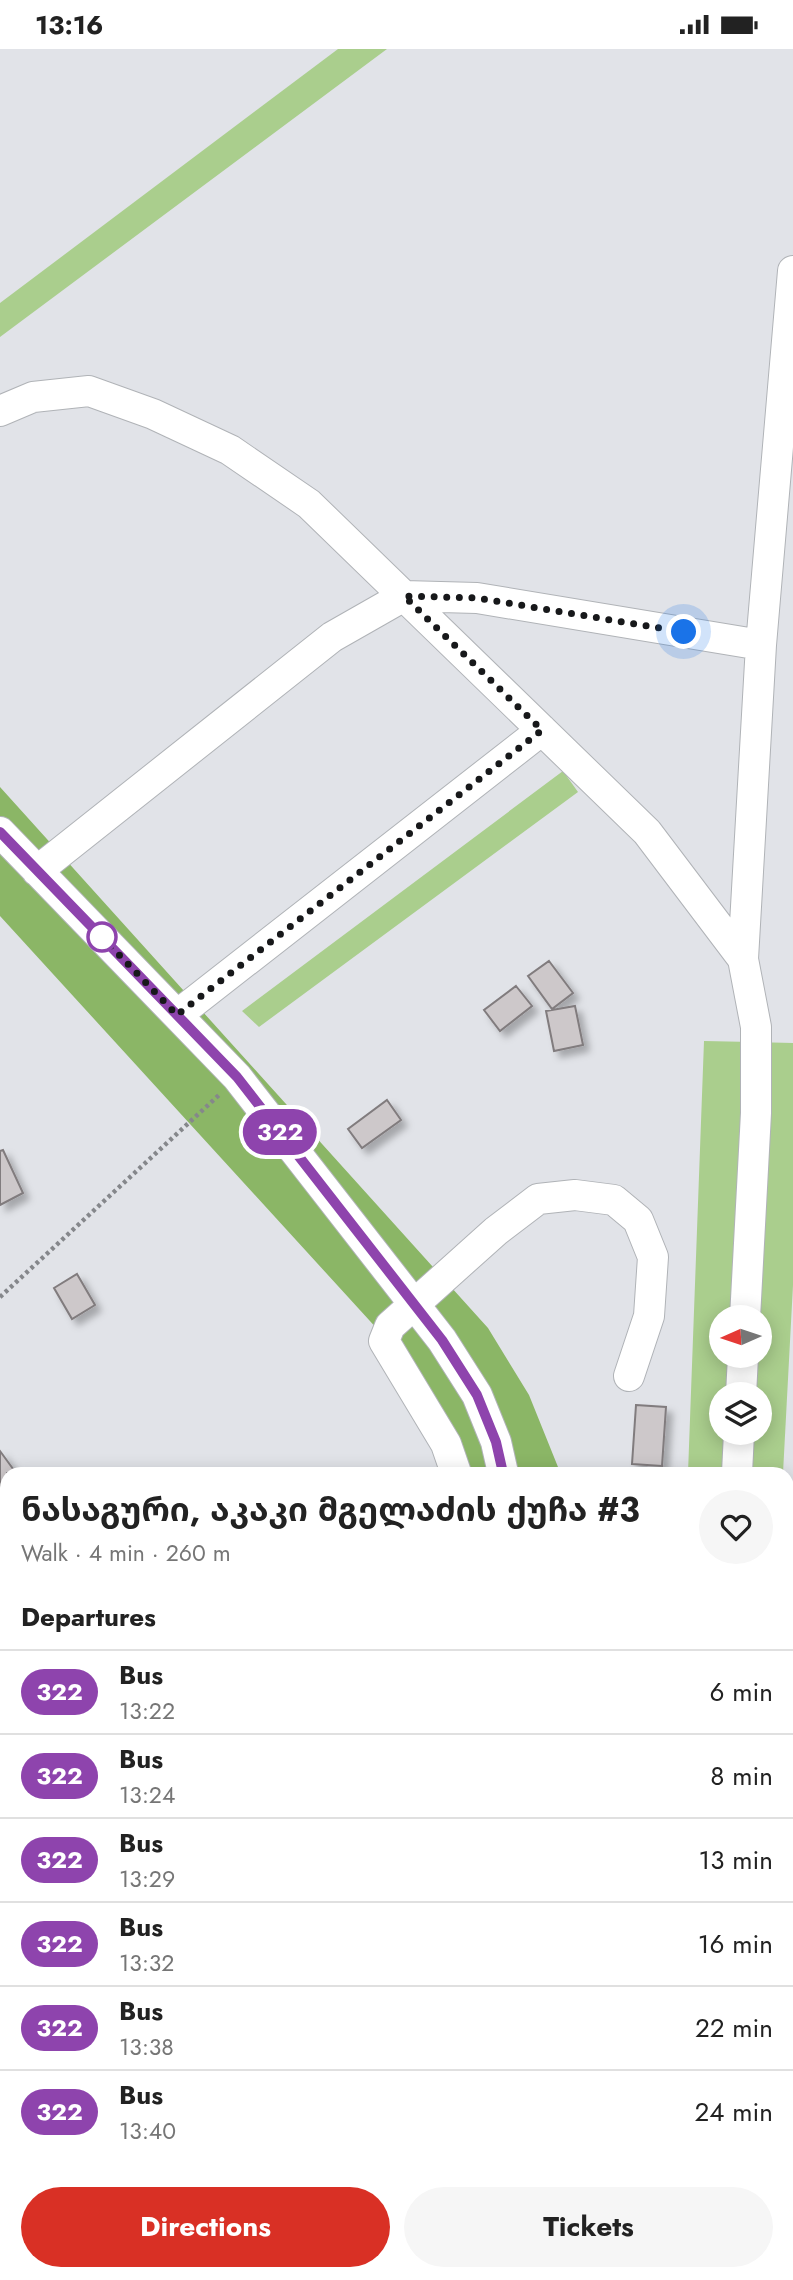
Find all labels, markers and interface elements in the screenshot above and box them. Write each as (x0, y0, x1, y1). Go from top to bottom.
text: 13:16 (35, 6, 103, 44)
your location (666, 614, 701, 649)
unlabelled marker (87, 922, 117, 952)
line badge: 322 (240, 1109, 320, 1155)
text: 322 (257, 1114, 303, 1149)
north arrow (709, 1305, 772, 1369)
map controls (709, 1305, 772, 1445)
button: layers (709, 1382, 772, 1445)
text: ნასაგური, აკაკი მგელაძის ქუჩა #3 (21, 1486, 640, 1533)
button: heart (699, 1490, 773, 1564)
text: Walk · 4 min · 260 m (21, 1536, 231, 1570)
text: Departures (21, 1598, 156, 1636)
text: Bus (119, 1656, 163, 1694)
text: 6 min (710, 1673, 773, 1711)
text: 322 (36, 1674, 83, 1709)
text: 13:22 (119, 1694, 175, 1728)
text: Bus (119, 1740, 163, 1778)
text: 8 min (710, 1757, 773, 1795)
text: 322 (36, 1758, 83, 1793)
text: 13:24 (119, 1778, 175, 1812)
text: Bus (119, 1824, 163, 1862)
text: 13 min (699, 1841, 773, 1879)
text: 322 (36, 1842, 83, 1877)
text: 13:29 (119, 1862, 175, 1896)
text: Bus (119, 1908, 163, 1946)
text: 16 min (698, 1925, 773, 1963)
text: 322 (36, 1926, 83, 1961)
text: 13:32 (119, 1946, 174, 1980)
text: Bus (119, 1992, 163, 2030)
text: 22 min (695, 2009, 773, 2047)
text: 322 (36, 2010, 83, 2045)
text: 13:38 (119, 2030, 174, 2064)
text: Bus (119, 2076, 163, 2114)
text: 24 min (695, 2093, 773, 2131)
text: 322 (36, 2094, 83, 2129)
text: 13:40 (119, 2114, 176, 2148)
button: Directions (21, 2187, 390, 2267)
button: Tickets (404, 2187, 773, 2267)

